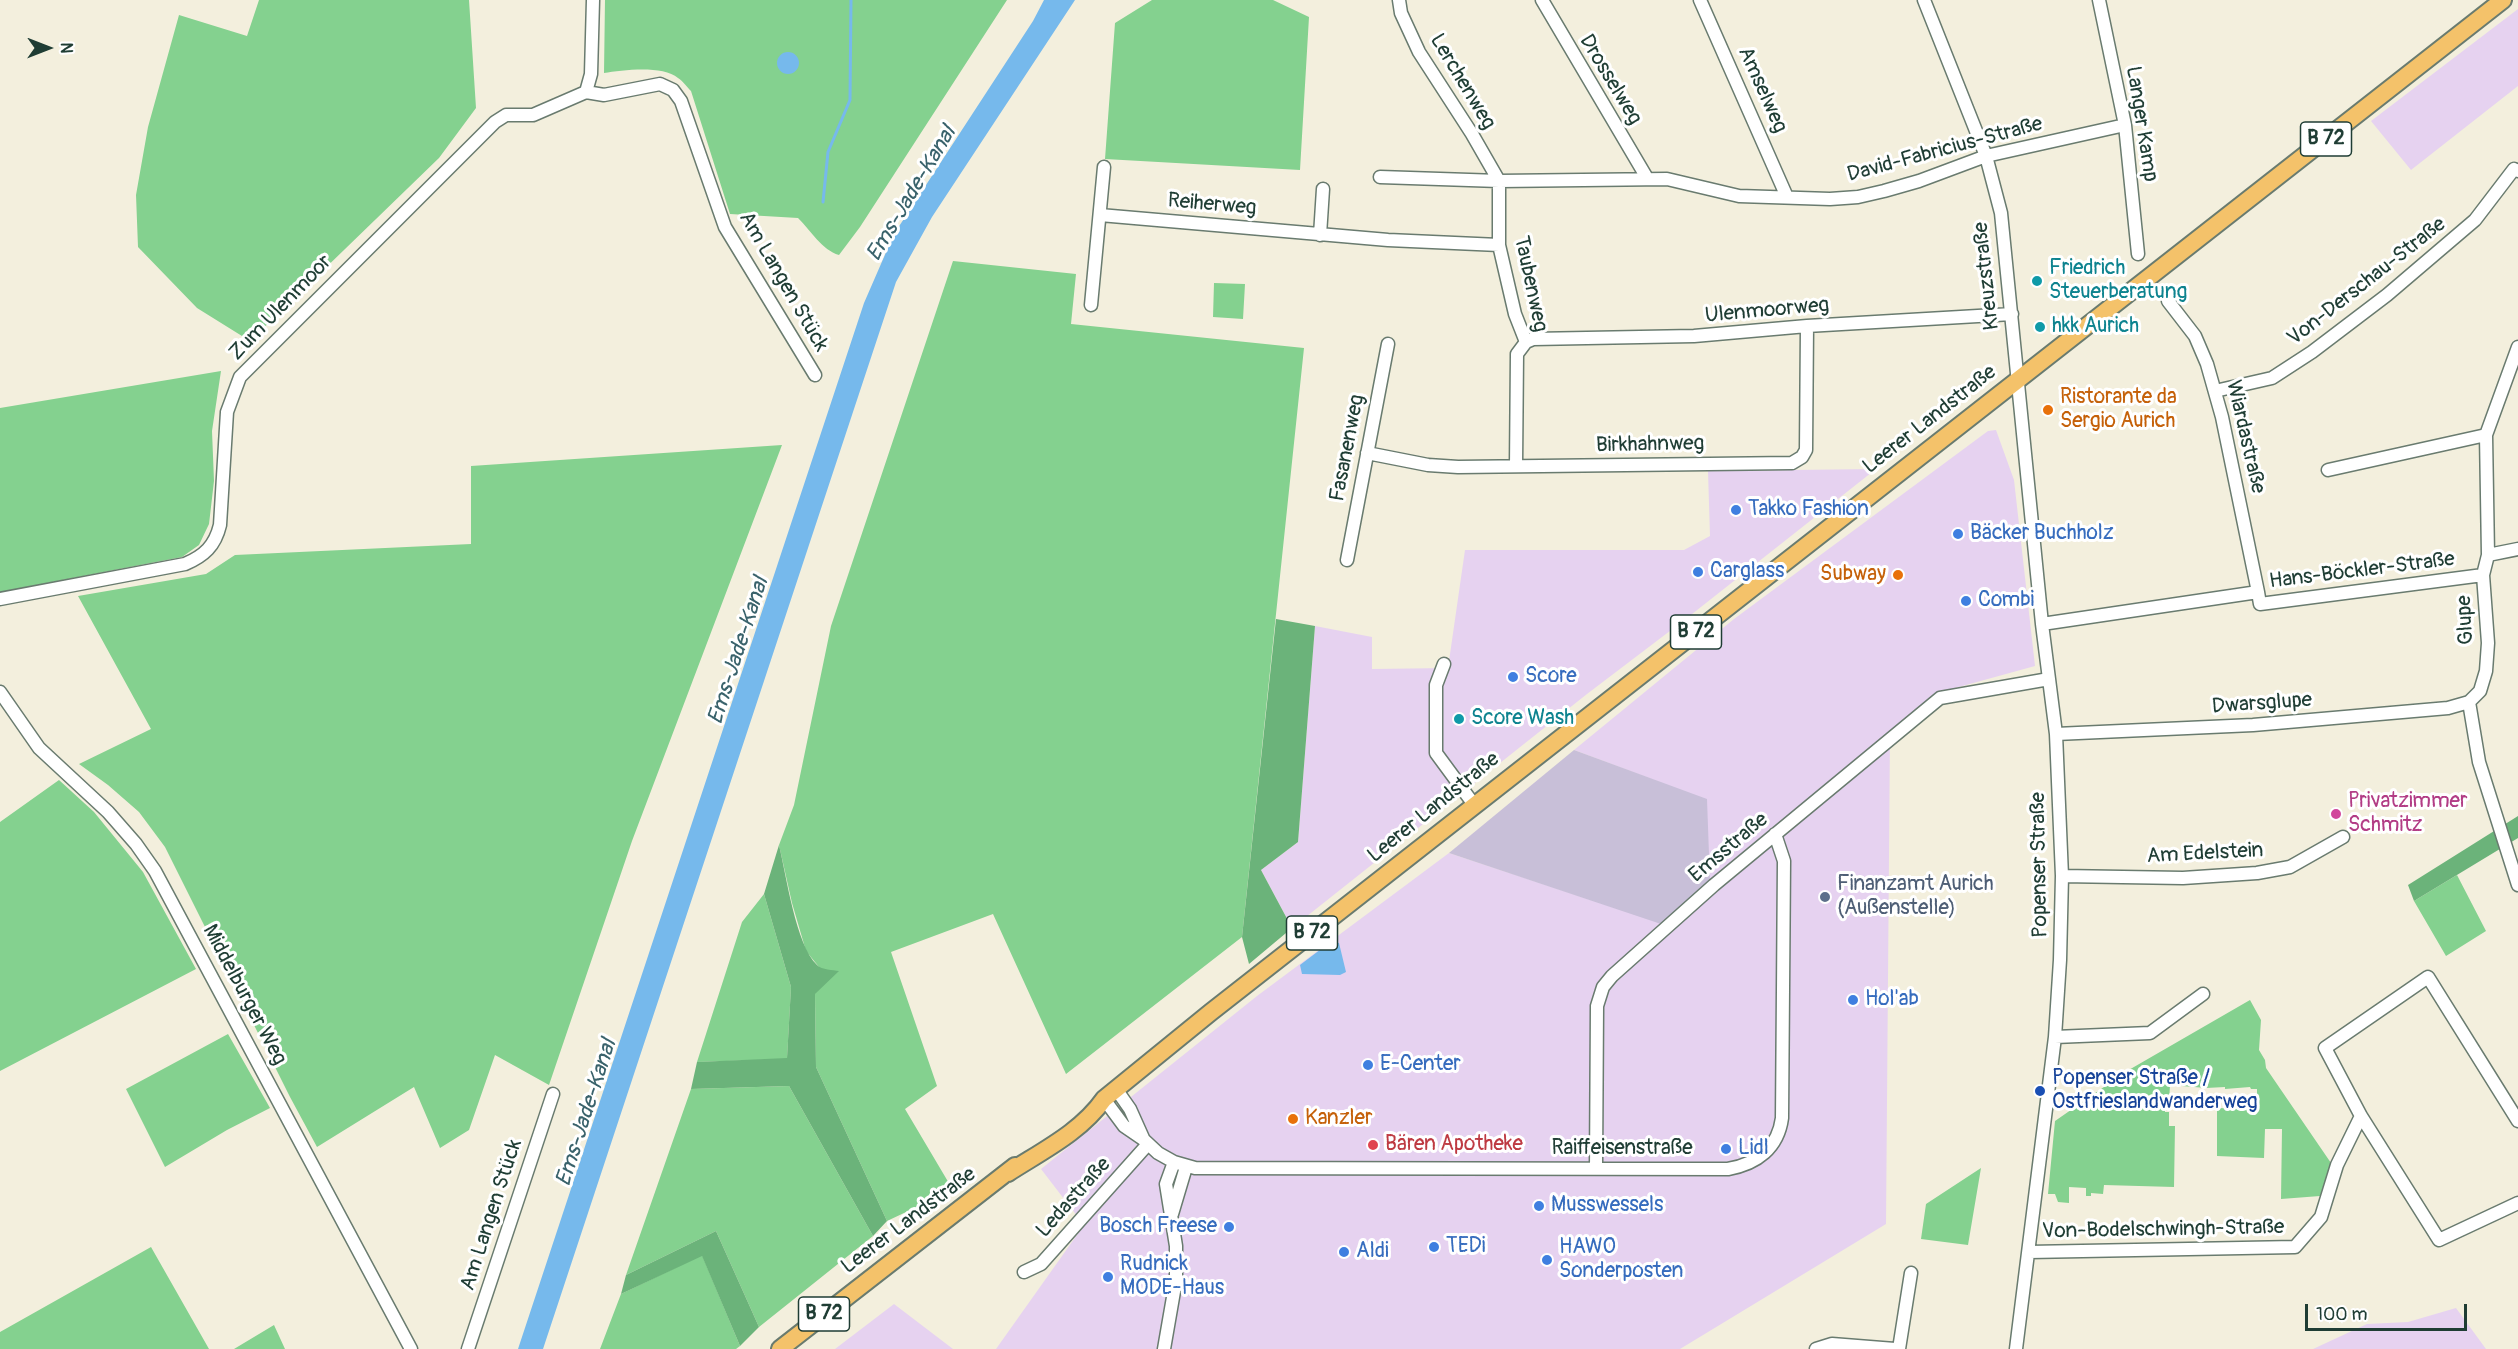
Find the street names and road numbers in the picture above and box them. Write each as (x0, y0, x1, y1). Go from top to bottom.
street label: Lerchenweg (1424, 30, 1500, 134)
street label: Drosselweg (1573, 30, 1647, 130)
street label: Amselweg (1732, 43, 1792, 137)
street label: Langer Kamp (2119, 64, 2163, 184)
street label: David-Fabricius-Straße (1845, 112, 2045, 188)
road number: B 72 (2300, 122, 2352, 156)
street label: Reiherweg (1167, 189, 1257, 221)
street label: Am Langen Stück (733, 208, 833, 356)
street label: Von-Derschau-Straße (2283, 212, 2451, 352)
street label: Kreuzstraße (1969, 221, 2005, 331)
street label: Taubenweg (1508, 234, 1552, 334)
street label: Zum Ulenmoor (224, 250, 338, 366)
street label: Ulenmoorweg (1704, 293, 1830, 329)
street label: Leerer Landstraße (1858, 360, 2002, 480)
street label: Wiardastraße (2220, 378, 2270, 496)
street label: Fasanenweg (1325, 392, 1371, 504)
street label: Birkhahnweg (1596, 431, 1704, 459)
street label: Hans-Böckler-Straße (2268, 547, 2456, 595)
street label: Glupe (2452, 595, 2480, 645)
road number: B 72 (1670, 615, 1722, 649)
street label: Dwarsglupe (2211, 688, 2313, 720)
street label: Leerer Landstraße (1363, 747, 1505, 869)
street label: Popenser Straße (2026, 792, 2054, 938)
street label: Emsstraße (1684, 808, 1774, 888)
street label: Am Edelstein (2146, 838, 2264, 870)
road number: B 72 (1286, 916, 1338, 950)
street label: Middelburger Weg (196, 921, 292, 1069)
street label: Am Langen Stück (456, 1136, 528, 1294)
street label: Raiffeisenstraße (1551, 1136, 1693, 1162)
street label: Ledastraße (1031, 1153, 1117, 1243)
street label: Leerer Landstraße (837, 1162, 981, 1280)
street label: Von-Bodelschwingh-Straße (2042, 1215, 2284, 1245)
road number: B 72 (798, 1297, 850, 1331)

